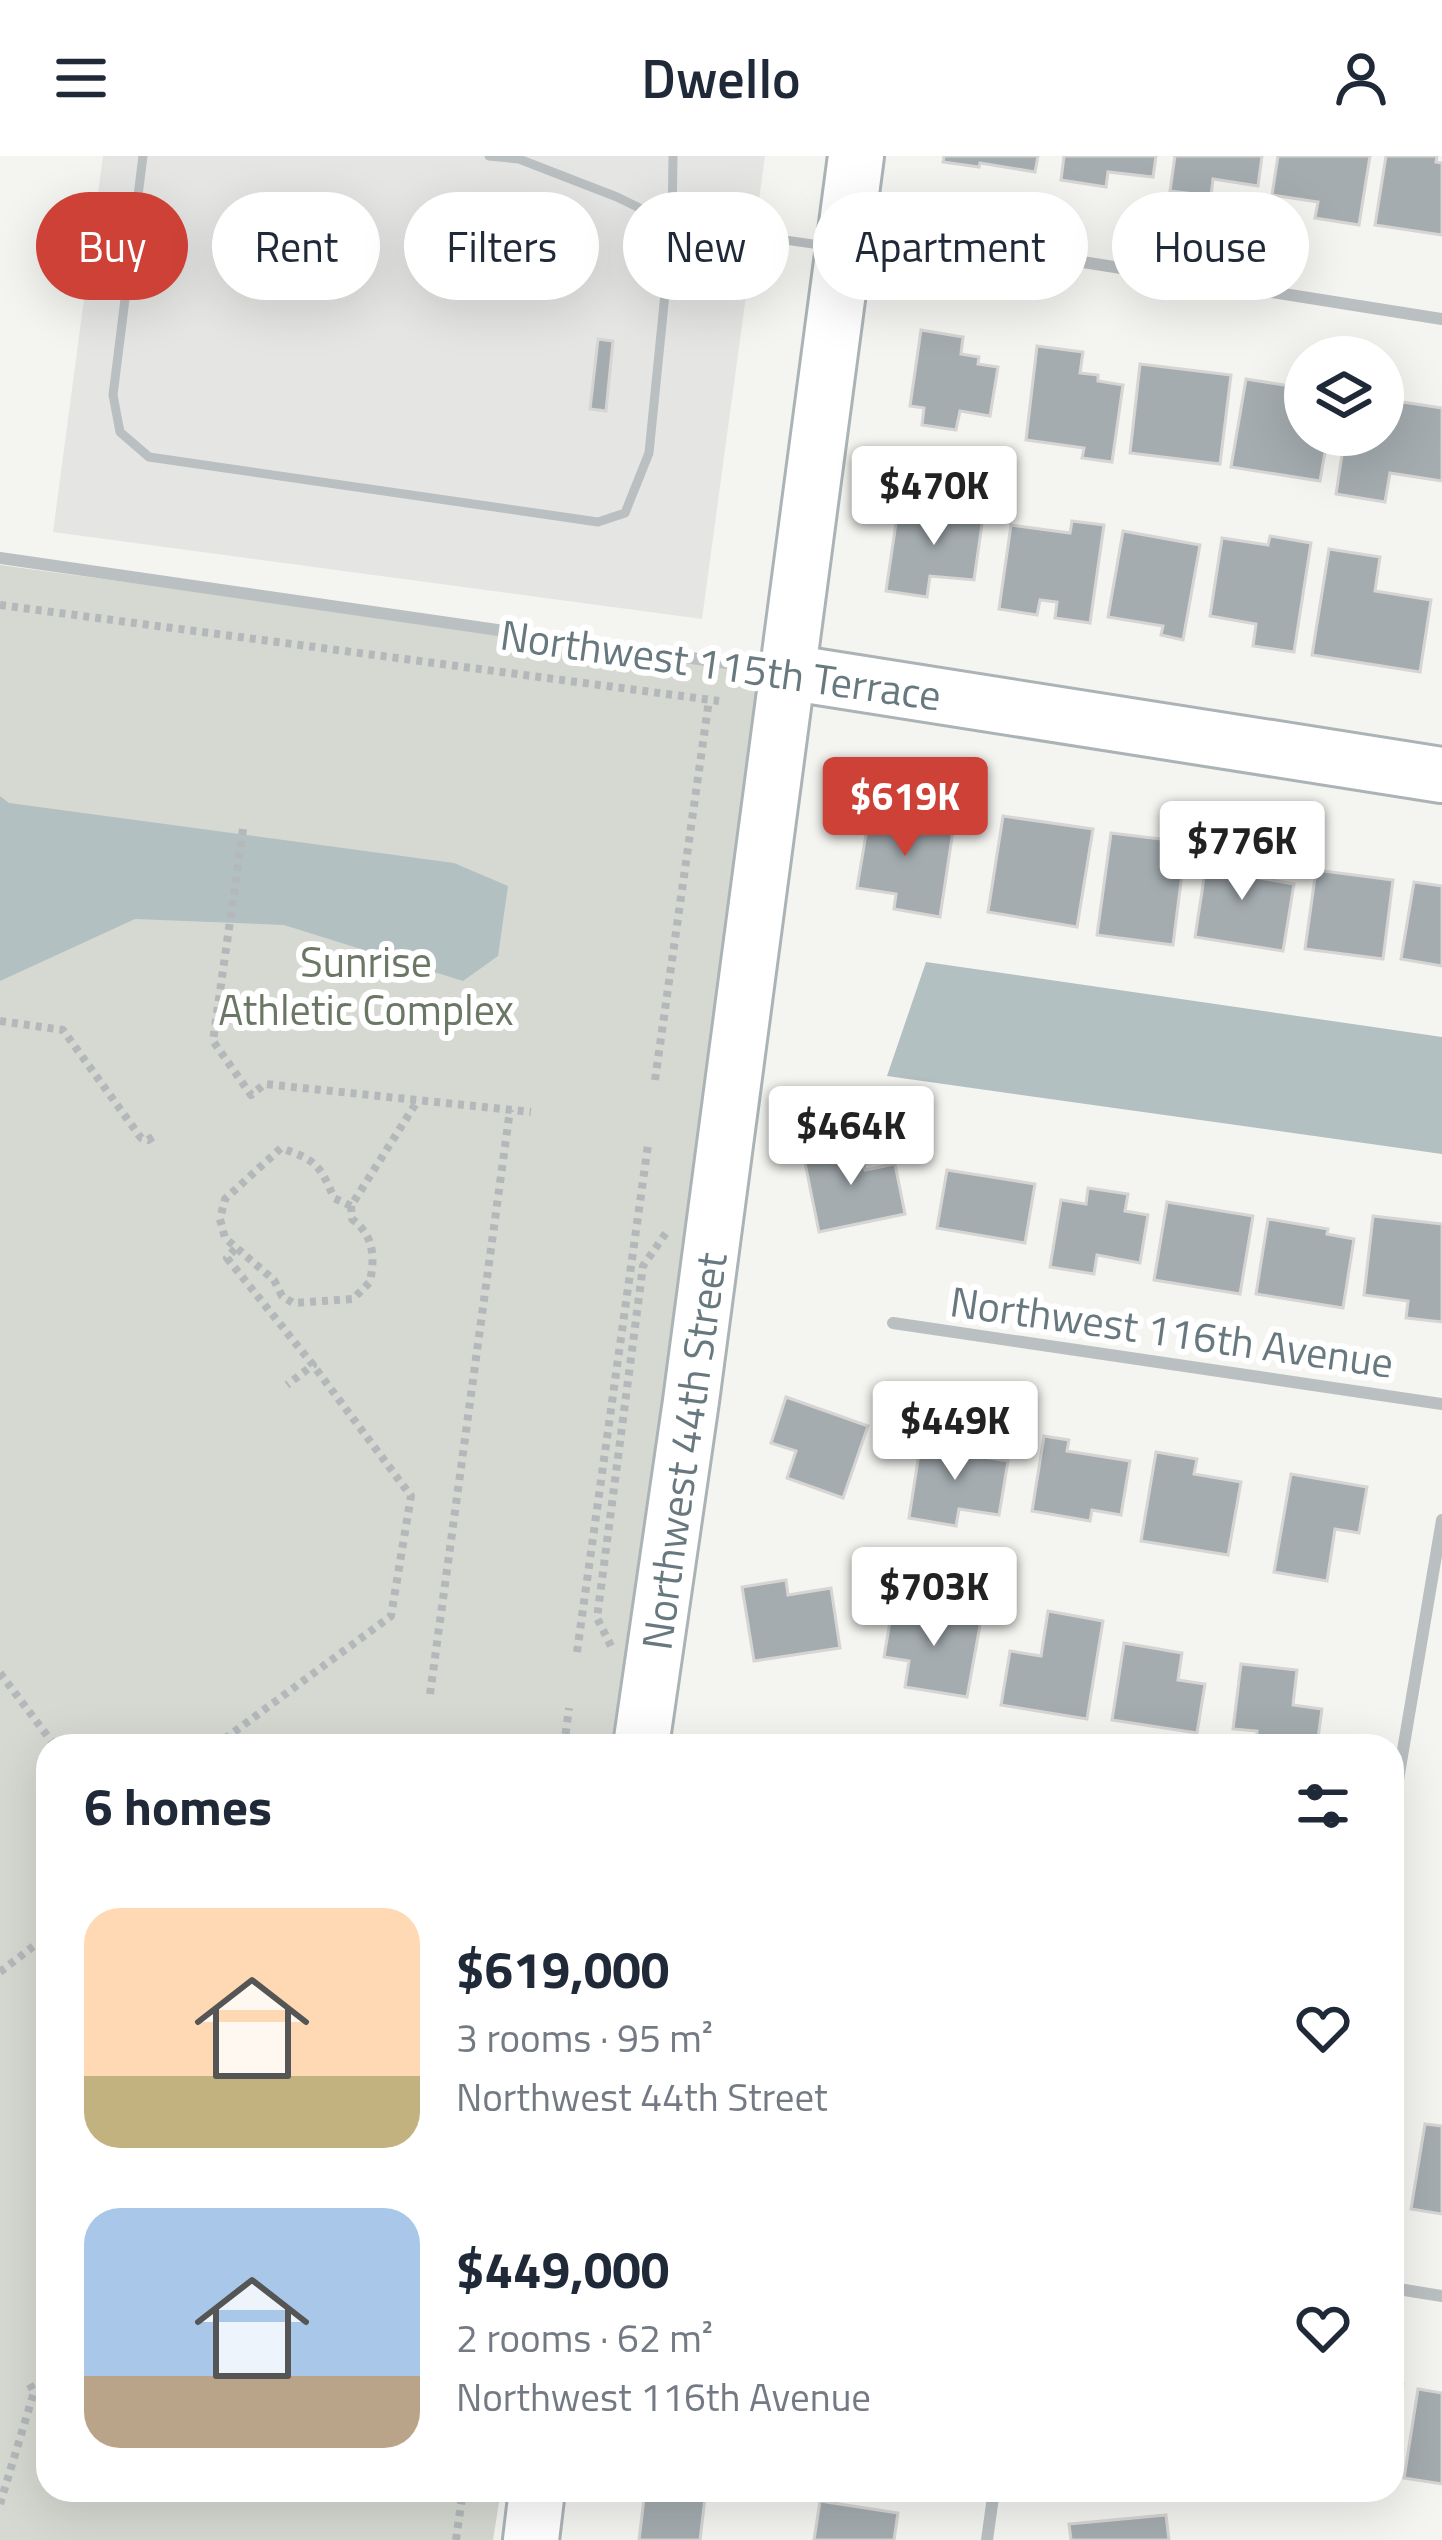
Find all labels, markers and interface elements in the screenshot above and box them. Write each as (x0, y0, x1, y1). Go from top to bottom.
text: Dwello (641, 37, 801, 119)
icon: menu (48, 45, 114, 111)
icon: person (1328, 45, 1394, 111)
chip: Buy (36, 192, 188, 300)
chip: Rent (212, 192, 380, 300)
chip: Filters (404, 192, 599, 300)
chip: New (623, 192, 789, 300)
chip: Apartment (813, 192, 1088, 300)
chip: House (1112, 192, 1309, 300)
map controls (1284, 336, 1404, 456)
button: layers (1284, 336, 1404, 456)
pin: $470K (850, 446, 1018, 548)
text: $470K (879, 455, 989, 514)
street label: Northwest 115th Terrace (496, 601, 946, 727)
pin: $619K (821, 757, 989, 859)
text: $619K (850, 766, 960, 825)
pin: $776K (1158, 801, 1326, 903)
text: $776K (1187, 810, 1297, 869)
park label: Sunrise Athletic Complex (218, 929, 514, 1041)
pin: $464K (767, 1086, 935, 1188)
text: $464K (796, 1095, 906, 1154)
street label: Northwest 44th Street (623, 1248, 743, 1654)
street label: Northwest 116th Avenue (946, 1268, 1398, 1394)
pin: $449K (871, 1381, 1039, 1483)
text: $449K (900, 1390, 1010, 1449)
pin: $703K (850, 1547, 1018, 1649)
text: $703K (879, 1556, 989, 1615)
text: 6 homes (84, 1767, 272, 1845)
icon: filters (1290, 1773, 1356, 1839)
text: $619,000 (456, 1930, 669, 2008)
icon: home (180, 1956, 324, 2100)
icon: heart (1290, 1995, 1356, 2061)
text: 3 rooms · 95 m² (456, 2008, 713, 2067)
text: Northwest 44th Street (456, 2067, 828, 2126)
text: $449,000 (456, 2230, 669, 2308)
icon: home (180, 2256, 324, 2400)
icon: heart (1290, 2295, 1356, 2361)
text: 2 rooms · 62 m² (456, 2308, 713, 2367)
text: Northwest 116th Avenue (456, 2367, 871, 2426)

